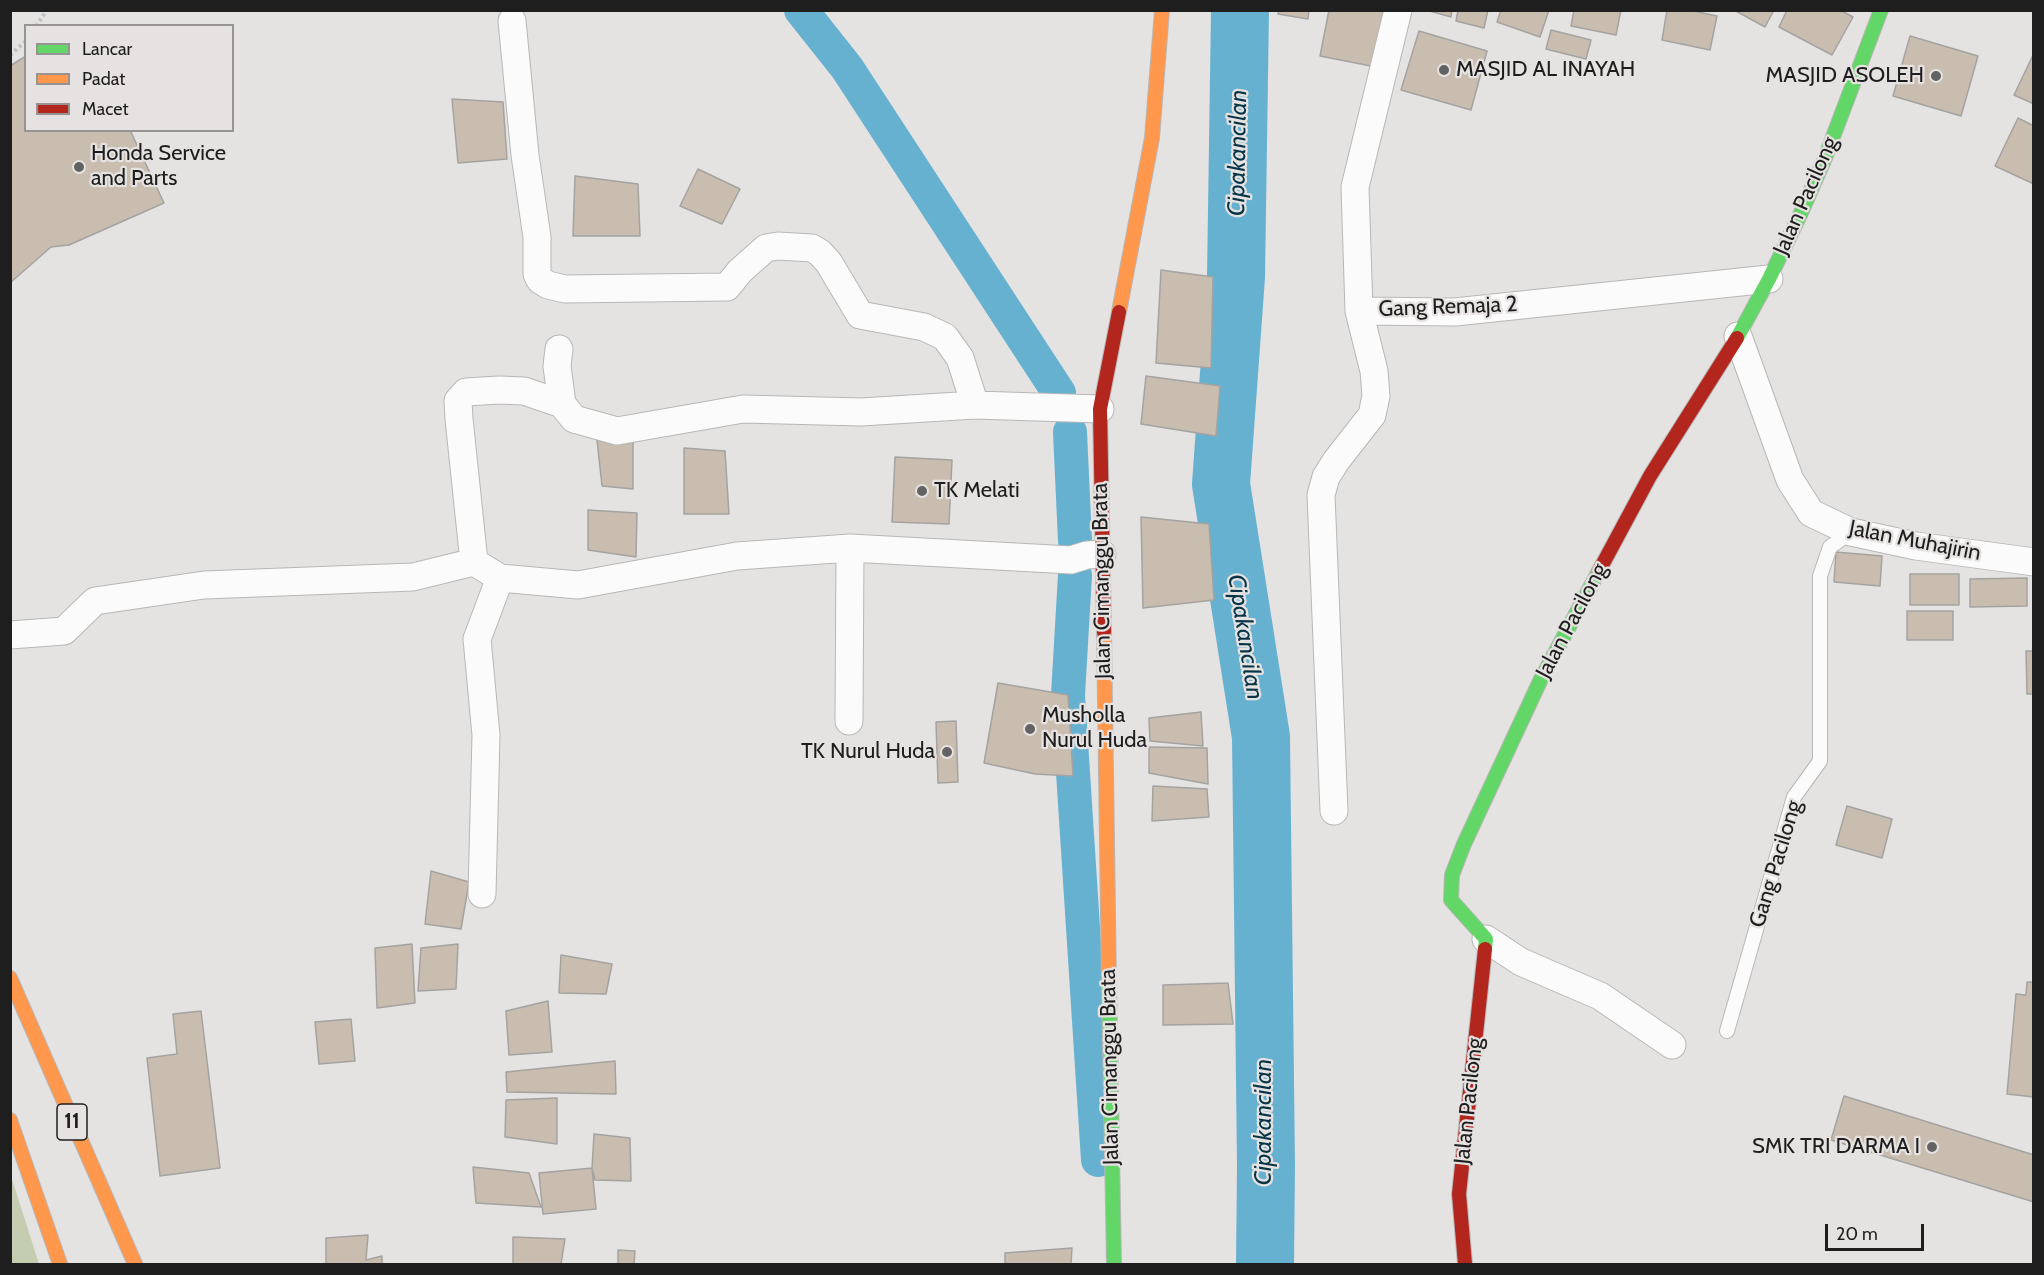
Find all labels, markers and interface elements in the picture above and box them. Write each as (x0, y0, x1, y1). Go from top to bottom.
legend (24, 24, 234, 132)
text: Lancar (82, 38, 132, 60)
place label: MASJID AL INAYAH (1456, 57, 1635, 83)
marker: MASJID AL INAYAH (1437, 63, 1451, 77)
place label: MASJID ASOLEH (1765, 63, 1924, 89)
text: Padat (82, 68, 125, 90)
marker: MASJID ASOLEH (1929, 69, 1943, 83)
water label: Cipakancilan (1222, 90, 1254, 216)
text: Macet (82, 98, 128, 120)
street label: Jalan Pacilong (1768, 133, 1844, 259)
place label: Honda Service and Parts (91, 141, 226, 192)
marker: Honda Service and Parts (72, 160, 86, 174)
street label: Gang Remaja 2 (1378, 291, 1518, 323)
place label: TK Melati (934, 478, 1020, 504)
street label: Jalan Cimanggu Brata (1087, 483, 1117, 679)
marker: TK Melati (915, 484, 929, 498)
street label: Jalan Muhajirin (1847, 515, 1983, 567)
street label: Jalan Pacilong (1531, 559, 1613, 683)
water label: Cipakancilan (1221, 572, 1269, 702)
place label: Musholla Nurul Huda (1042, 703, 1147, 754)
marker: Musholla Nurul Huda (1023, 722, 1037, 736)
place label: TK Nurul Huda (801, 739, 935, 765)
marker: TK Nurul Huda (940, 745, 954, 759)
street label: Gang Pacilong (1744, 797, 1808, 931)
street label: Jalan Cimanggu Brata (1095, 969, 1125, 1165)
street label: Jalan Pacilong (1449, 1037, 1489, 1165)
water label: Cipakancilan (1250, 1059, 1278, 1185)
road number: 11 (57, 1104, 87, 1140)
place label: SMK TRI DARMA I (1752, 1134, 1920, 1160)
marker: SMK TRI DARMA I (1925, 1140, 1939, 1154)
scale bar (1828, 1212, 1927, 1250)
text: 20 m (1836, 1223, 1878, 1245)

